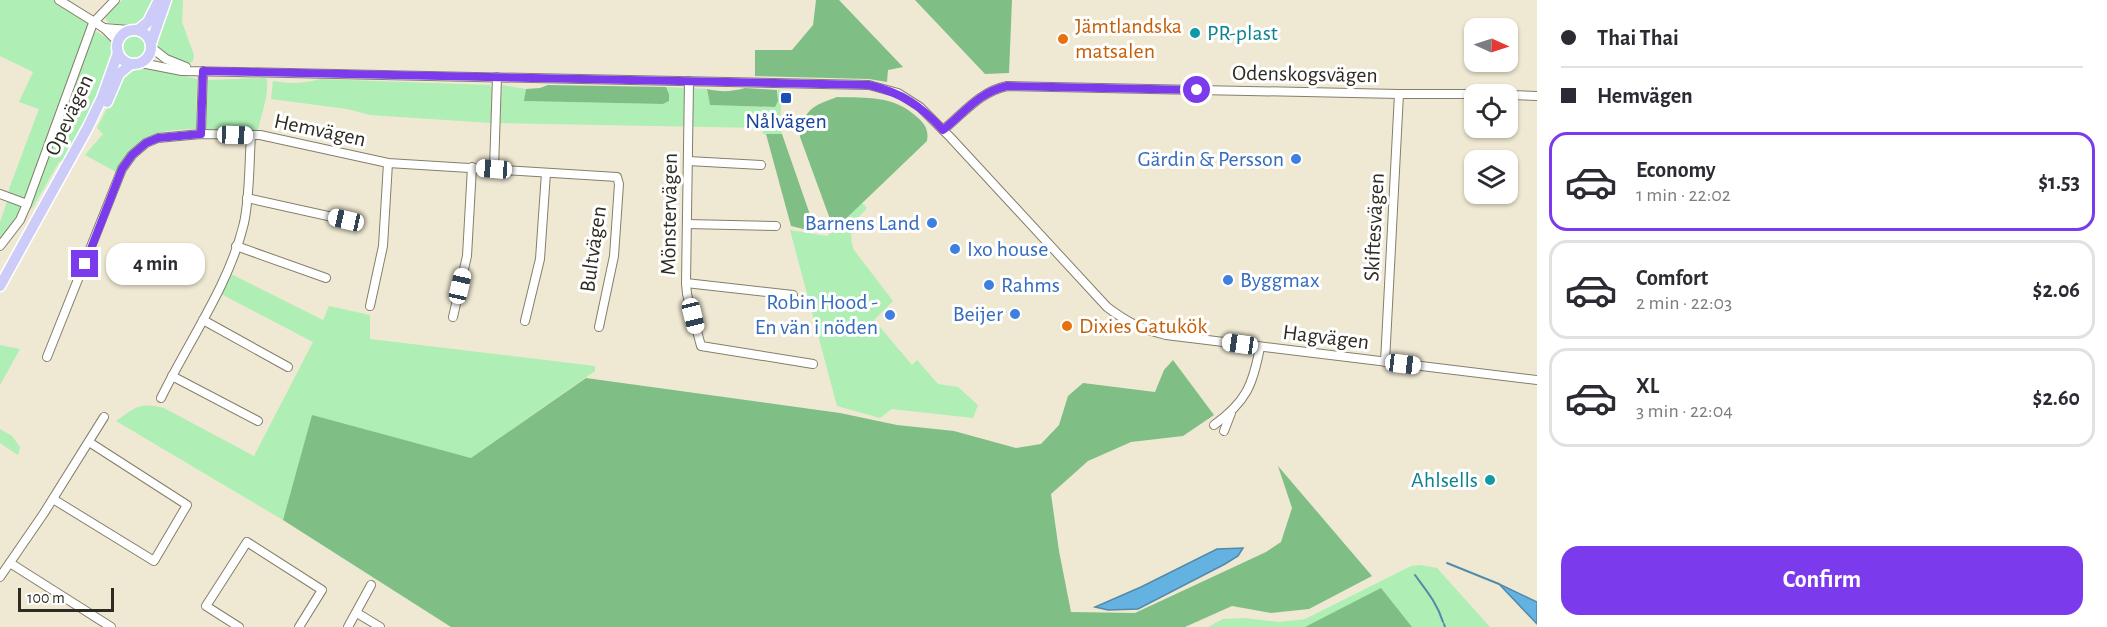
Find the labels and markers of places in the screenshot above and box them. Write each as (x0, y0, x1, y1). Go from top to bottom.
place label: Jämtlandska matsalen (1075, 15, 1182, 62)
place label: PR-plast (1207, 22, 1278, 44)
marker: PR-plast (1188, 26, 1202, 40)
marker: Jämtlandska matsalen (1056, 32, 1070, 46)
marker: Nålvägen (779, 91, 793, 105)
place label: Nålvägen (745, 110, 827, 132)
place label: Gärdin & Persson (1137, 148, 1284, 170)
marker: Gärdin & Persson (1289, 152, 1303, 166)
place label: Barnens Land (805, 212, 920, 234)
marker: Barnens Land (925, 216, 939, 230)
place label: Ixo house (967, 238, 1048, 260)
marker: Ixo house (948, 242, 962, 256)
place label: Byggmax (1240, 269, 1320, 291)
marker: Byggmax (1221, 273, 1235, 287)
place label: Rahms (1001, 274, 1060, 296)
marker: Rahms (982, 278, 996, 292)
place label: Robin Hood - En vän i nöden (755, 291, 878, 338)
place label: Beijer (953, 303, 1003, 325)
marker: Beijer (1008, 307, 1022, 321)
marker: Robin Hood - En vän i nöden (883, 308, 897, 322)
place label: Dixies Gatukök (1079, 315, 1207, 337)
marker: Dixies Gatukök (1060, 319, 1074, 333)
place label: Ahlsells (1411, 469, 1478, 491)
marker: Ahlsells (1483, 473, 1497, 487)

